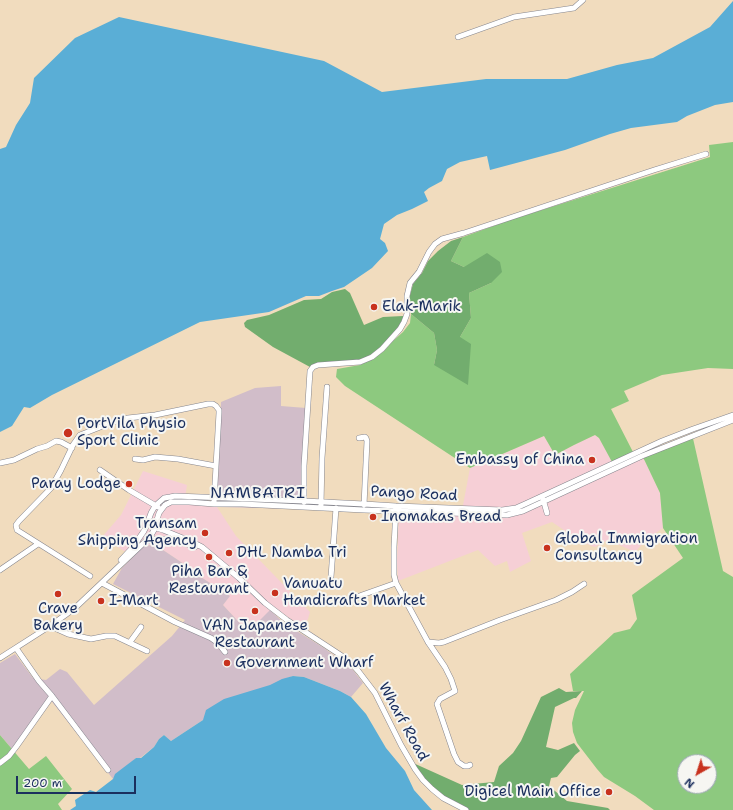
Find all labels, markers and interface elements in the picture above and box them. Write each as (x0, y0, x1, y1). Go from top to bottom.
place label: Elak-Marik (382, 298, 461, 316)
marker: Elak-Marik (369, 302, 379, 312)
place label: PortVila Physio Sport Clinic (77, 415, 186, 450)
marker: PortVila Physio Sport Clinic (62, 427, 74, 439)
place label: Embassy of China (456, 451, 584, 469)
marker: Embassy of China (587, 455, 597, 465)
place label: Paray Lodge (31, 475, 121, 493)
marker: Paray Lodge (124, 479, 134, 489)
street label: Pango Road (370, 483, 458, 505)
district label: NAMBATRI (210, 484, 306, 504)
place label: Inomakas Bread (381, 508, 501, 526)
marker: Inomakas Bread (368, 512, 378, 522)
place label: Transam Shipping Agency (78, 515, 197, 550)
marker: Transam Shipping Agency (200, 528, 210, 538)
place label: Global Immigration Consultancy (555, 530, 698, 565)
marker: Global Immigration Consultancy (542, 543, 552, 553)
place label: DHL Namba Tri (237, 544, 347, 562)
marker: DHL Namba Tri (224, 548, 234, 558)
marker: Piha Bar & Restaurant (204, 552, 214, 562)
place label: Piha Bar & Restaurant (169, 563, 249, 598)
place label: Vanuatu Handicrafts Market (283, 575, 426, 610)
marker: Vanuatu Handicrafts Market (270, 588, 280, 598)
marker: Crave Bakery (53, 589, 63, 599)
place label: I-Mart (109, 592, 159, 610)
marker: I-Mart (96, 596, 106, 606)
place label: Crave Bakery (33, 600, 83, 635)
marker: VAN Japanese Restaurant (250, 606, 260, 616)
place label: VAN Japanese Restaurant (202, 617, 308, 652)
place label: Government Wharf (235, 654, 374, 672)
marker: Government Wharf (222, 658, 232, 668)
street label: Wharf Road (374, 679, 432, 765)
north arrow (677, 754, 717, 794)
scale bar (18, 768, 138, 794)
text: N (682, 774, 698, 792)
text: 200 m (23, 775, 62, 791)
place label: Digicel Main Office (464, 783, 601, 801)
marker: Digicel Main Office (604, 787, 614, 797)

